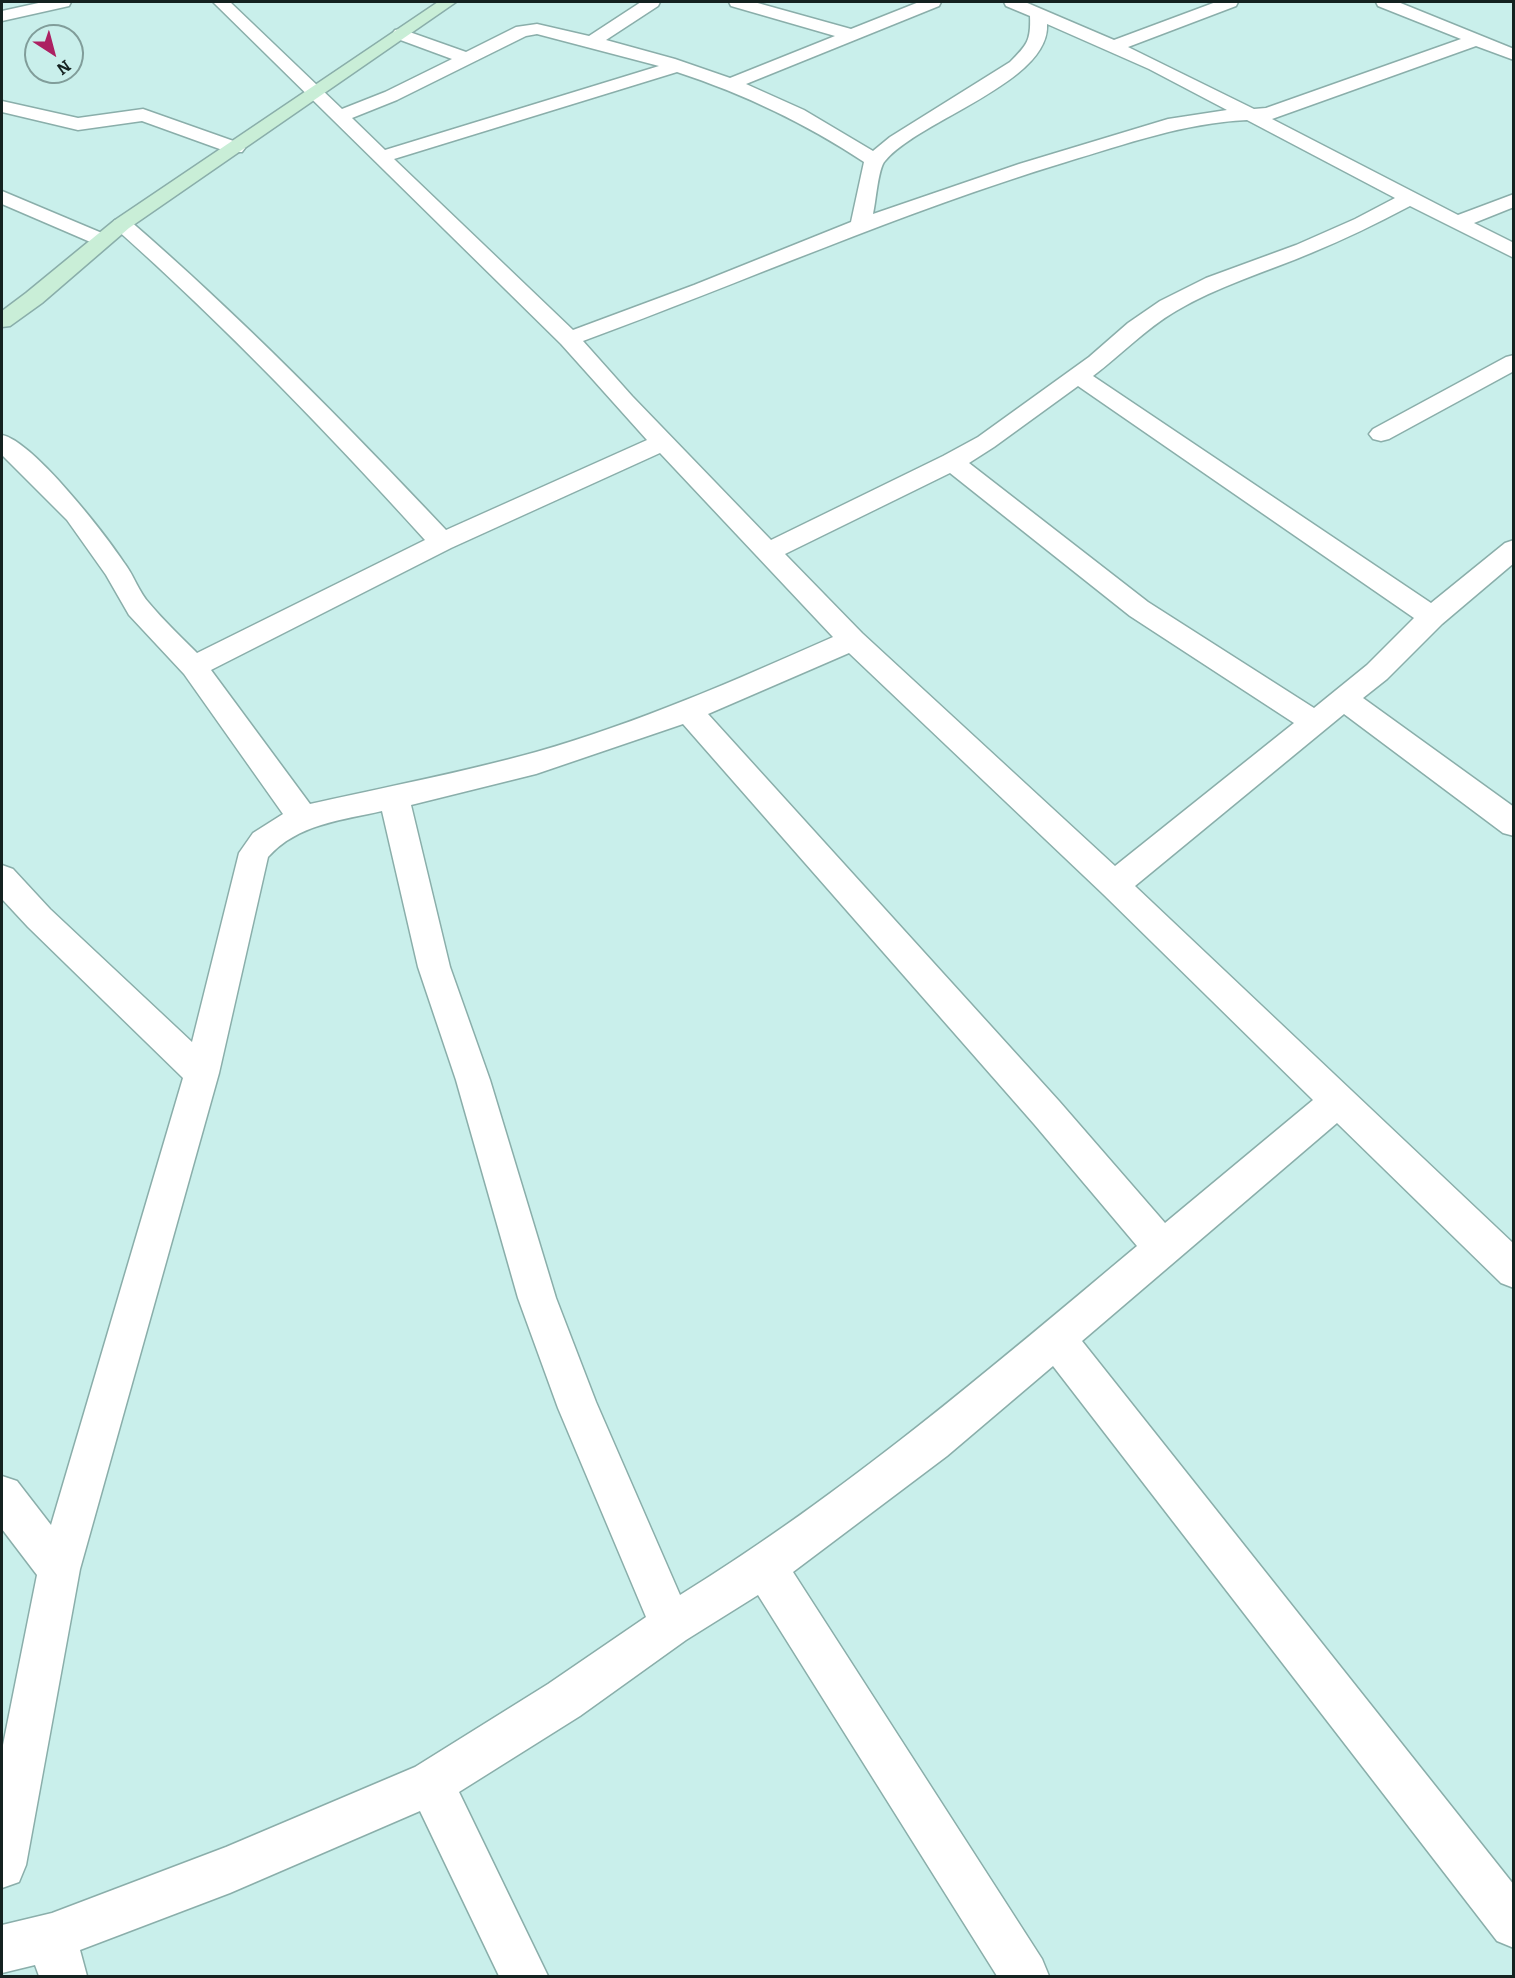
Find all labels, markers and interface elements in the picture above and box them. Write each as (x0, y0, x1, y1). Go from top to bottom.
north arrow (24, 24, 84, 84)
text: N (53, 56, 74, 79)

